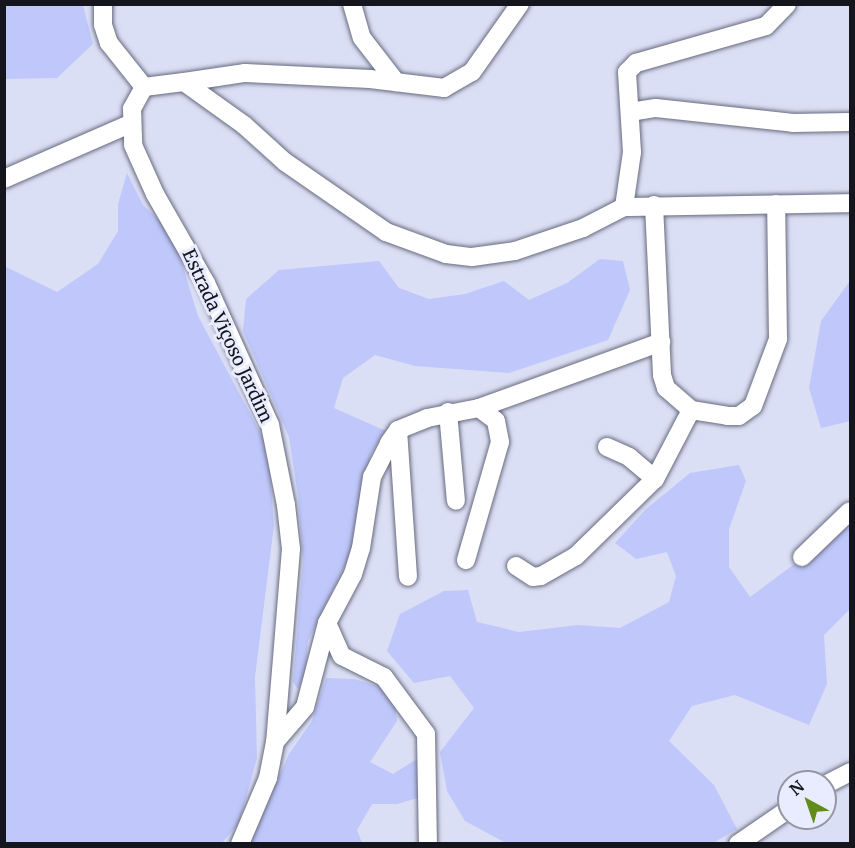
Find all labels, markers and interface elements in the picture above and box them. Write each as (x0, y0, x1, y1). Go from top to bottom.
street label: Estrada Viçoso Jardim (177, 246, 277, 426)
north arrow (777, 770, 837, 830)
text: N (785, 776, 808, 799)

